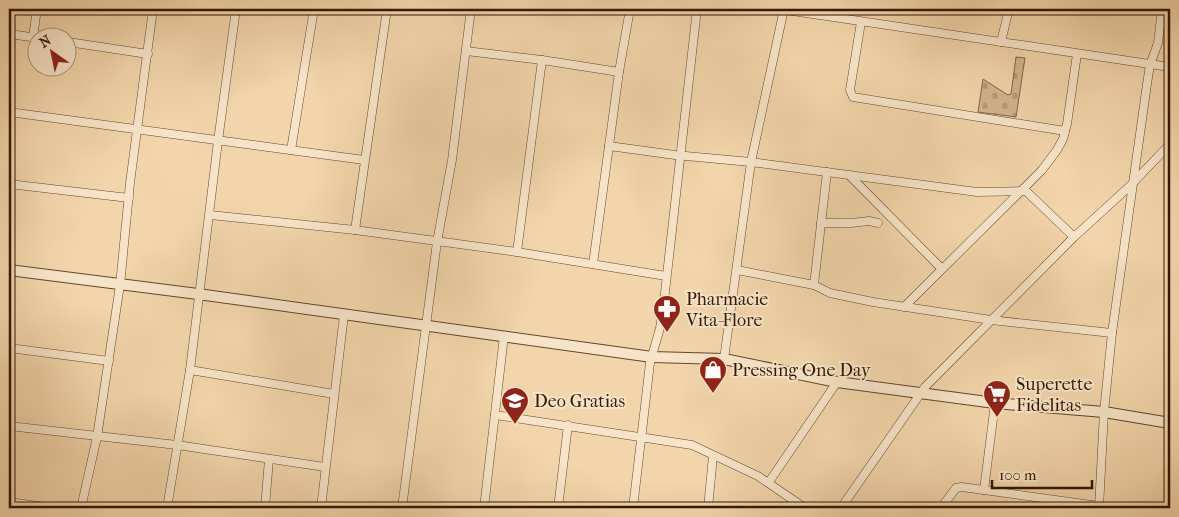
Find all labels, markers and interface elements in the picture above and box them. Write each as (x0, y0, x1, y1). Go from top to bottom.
north arrow (28, 28, 78, 78)
text: N (36, 31, 55, 52)
place label: Pharmacie Vita-Flore (685, 289, 768, 331)
pharmacy icon: Pharmacie Vita-Flore (652, 294, 682, 333)
shop icon: Pressing One Day (698, 355, 728, 394)
place label: Pressing One Day (732, 360, 872, 381)
place label: Superette Fidelitas (1016, 374, 1092, 416)
supermarket icon: Superette Fidelitas (982, 379, 1012, 418)
school or university icon: Deo Gratias (500, 386, 530, 425)
place label: Deo Gratias (534, 391, 625, 412)
scale bar (992, 457, 1092, 489)
text: 100 m (999, 466, 1037, 484)

